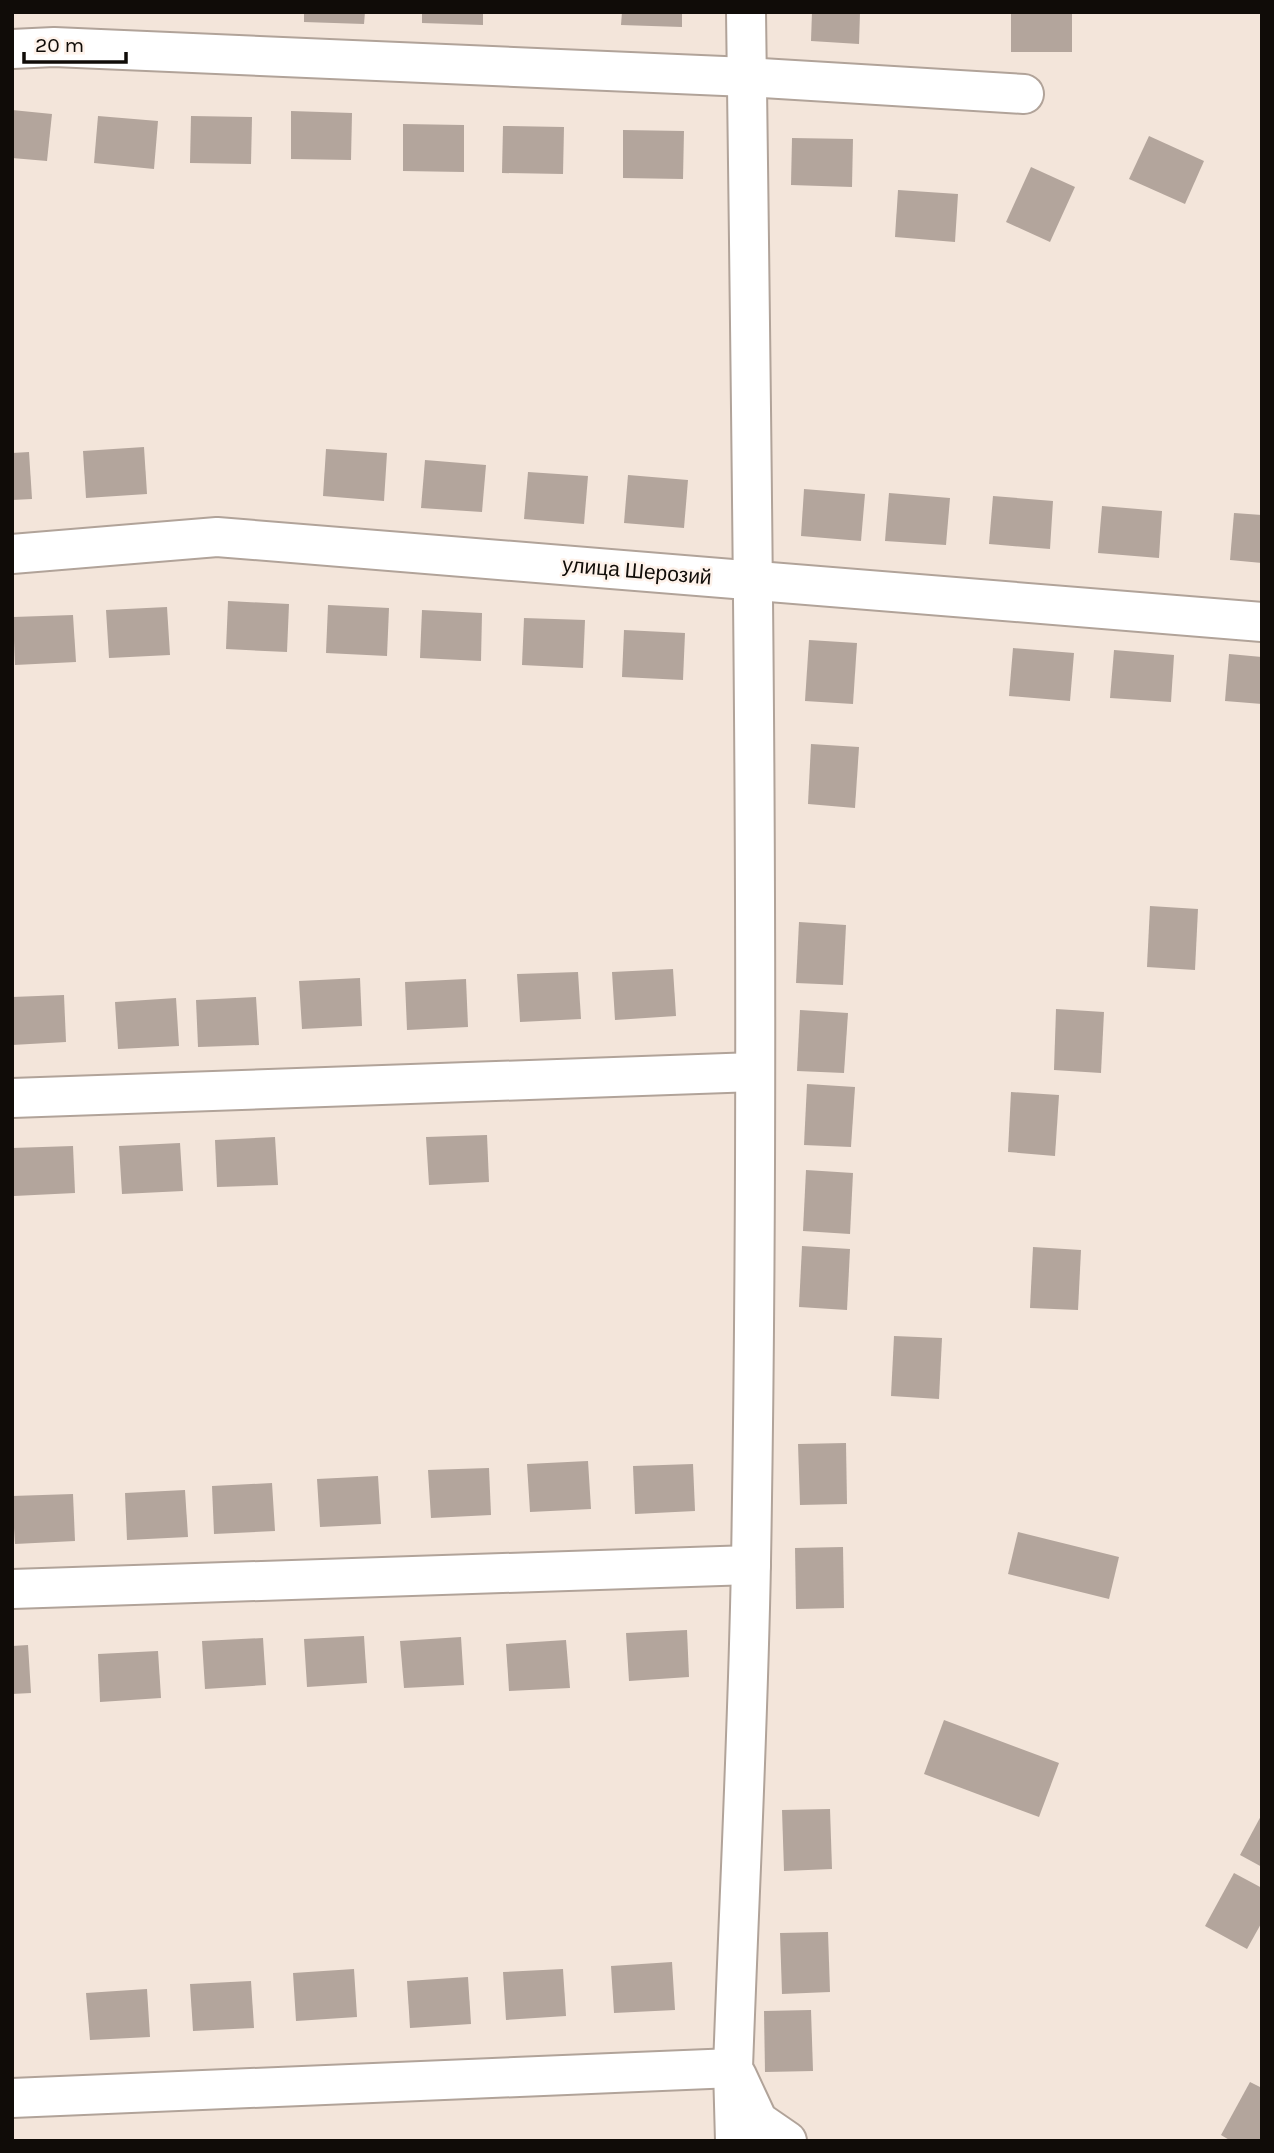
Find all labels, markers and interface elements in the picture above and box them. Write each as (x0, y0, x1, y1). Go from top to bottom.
scale bar (24, 21, 126, 65)
text: 20 m (35, 33, 84, 57)
street label: улица Шерозий (561, 553, 713, 589)

